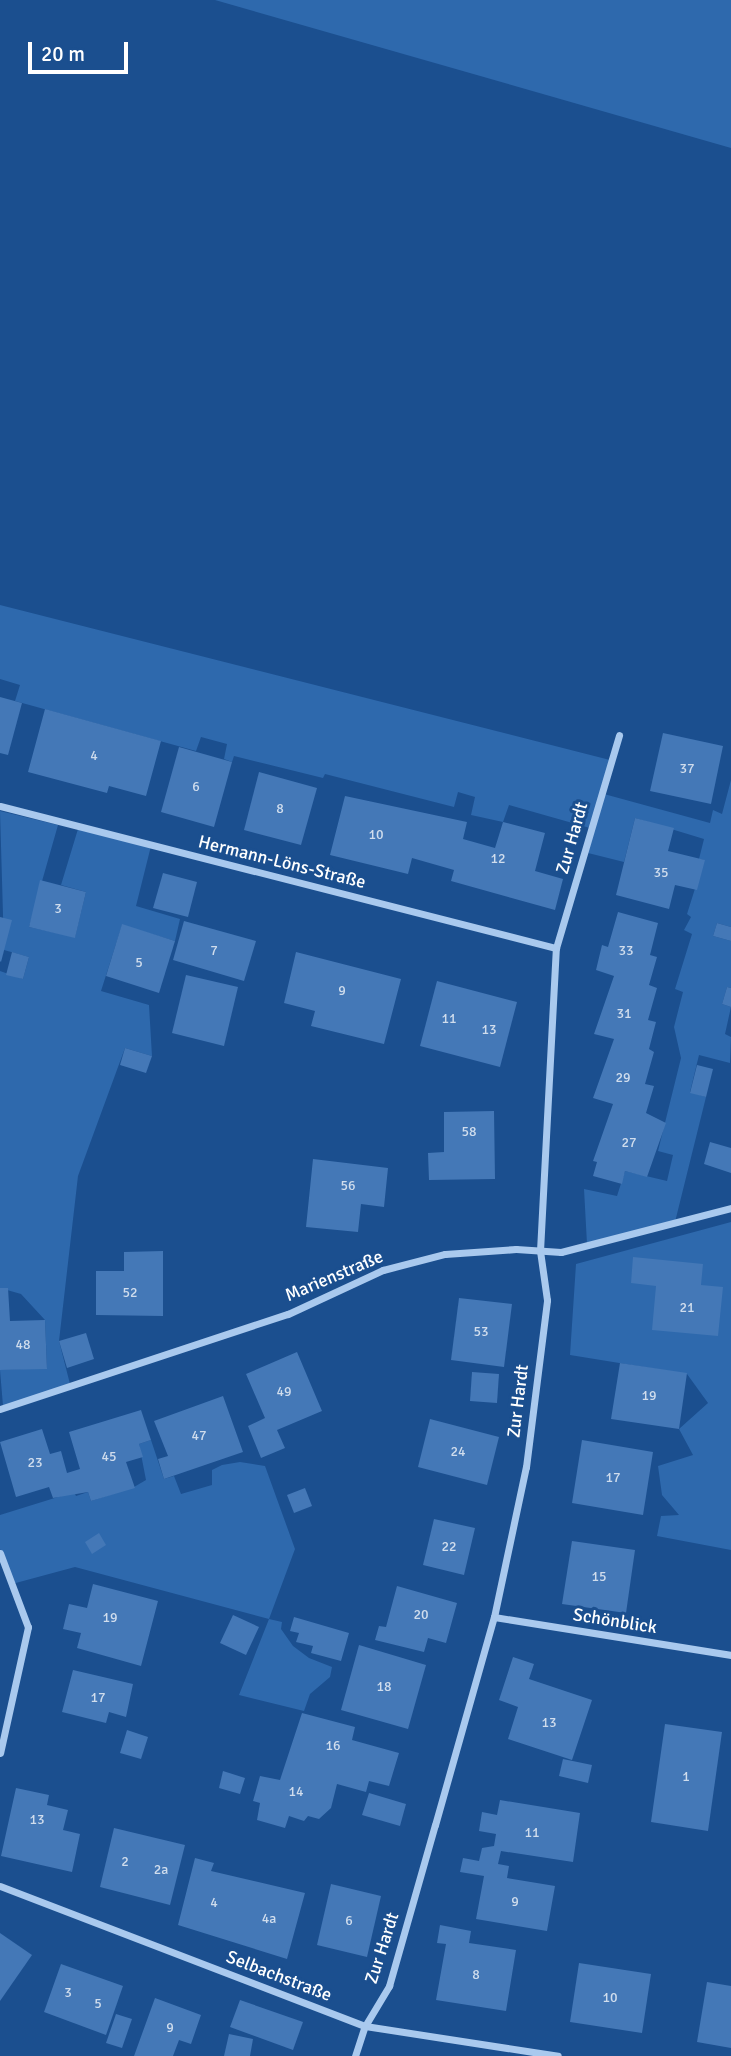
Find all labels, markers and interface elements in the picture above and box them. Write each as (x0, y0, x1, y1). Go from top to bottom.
scale bar (32, 28, 131, 72)
text: 20 m (41, 41, 85, 67)
house number: 4 (90, 748, 98, 764)
house number: 37 (679, 761, 695, 777)
house number: 6 (192, 779, 200, 795)
street label: Zur Hardt (551, 800, 593, 876)
house number: 8 (276, 801, 284, 817)
house number: 10 (368, 827, 384, 843)
street label: Hermann-Löns-Straße (196, 831, 368, 893)
house number: 12 (490, 851, 506, 867)
house number: 35 (653, 865, 669, 881)
house number: 3 (54, 901, 62, 917)
house number: 7 (210, 943, 218, 959)
house number: 33 (618, 943, 634, 959)
house number: 5 (135, 955, 143, 971)
house number: 9 (338, 983, 346, 999)
house number: 31 (616, 1006, 632, 1022)
house number: 11 (441, 1011, 457, 1027)
house number: 13 (481, 1022, 497, 1038)
house number: 29 (615, 1070, 631, 1086)
house number: 58 (461, 1124, 477, 1140)
house number: 27 (621, 1135, 637, 1151)
house number: 56 (340, 1178, 356, 1194)
street label: Marienstraße (282, 1246, 386, 1306)
house number: 52 (122, 1285, 138, 1301)
house number: 21 (679, 1300, 695, 1316)
house number: 53 (473, 1324, 489, 1340)
house number: 48 (15, 1337, 31, 1353)
street label: Zur Hardt (503, 1363, 533, 1439)
house number: 49 (276, 1384, 292, 1400)
house number: 19 (641, 1388, 657, 1404)
house number: 47 (191, 1428, 207, 1444)
house number: 24 (450, 1444, 466, 1460)
house number: 45 (101, 1449, 117, 1465)
house number: 23 (27, 1455, 43, 1471)
house number: 17 (605, 1470, 621, 1486)
house number: 22 (441, 1539, 457, 1555)
house number: 15 (591, 1569, 607, 1585)
street label: Schönblick (572, 1604, 658, 1638)
house number: 20 (413, 1607, 429, 1623)
house number: 19 (102, 1610, 118, 1626)
house number: 18 (376, 1679, 392, 1695)
house number: 17 (90, 1690, 106, 1706)
house number: 13 (541, 1715, 557, 1731)
house number: 16 (325, 1738, 341, 1754)
house number: 1 (682, 1769, 690, 1785)
house number: 14 (288, 1784, 304, 1800)
house number: 13 (29, 1812, 45, 1828)
house number: 11 (524, 1825, 540, 1841)
house number: 2 (121, 1854, 129, 1870)
house number: 2a (154, 1862, 168, 1878)
house number: 9 (511, 1894, 519, 1910)
house number: 4 (210, 1895, 218, 1911)
street label: Zur Hardt (360, 1910, 404, 1986)
house number: 4a (262, 1911, 276, 1927)
house number: 6 (345, 1913, 353, 1929)
street label: Selbachstraße (223, 1946, 335, 2006)
house number: 8 (472, 1967, 480, 1983)
house number: 3 (64, 1985, 72, 2001)
house number: 10 (602, 1990, 618, 2006)
house number: 5 (94, 1996, 102, 2012)
house number: 9 (166, 2020, 174, 2036)

